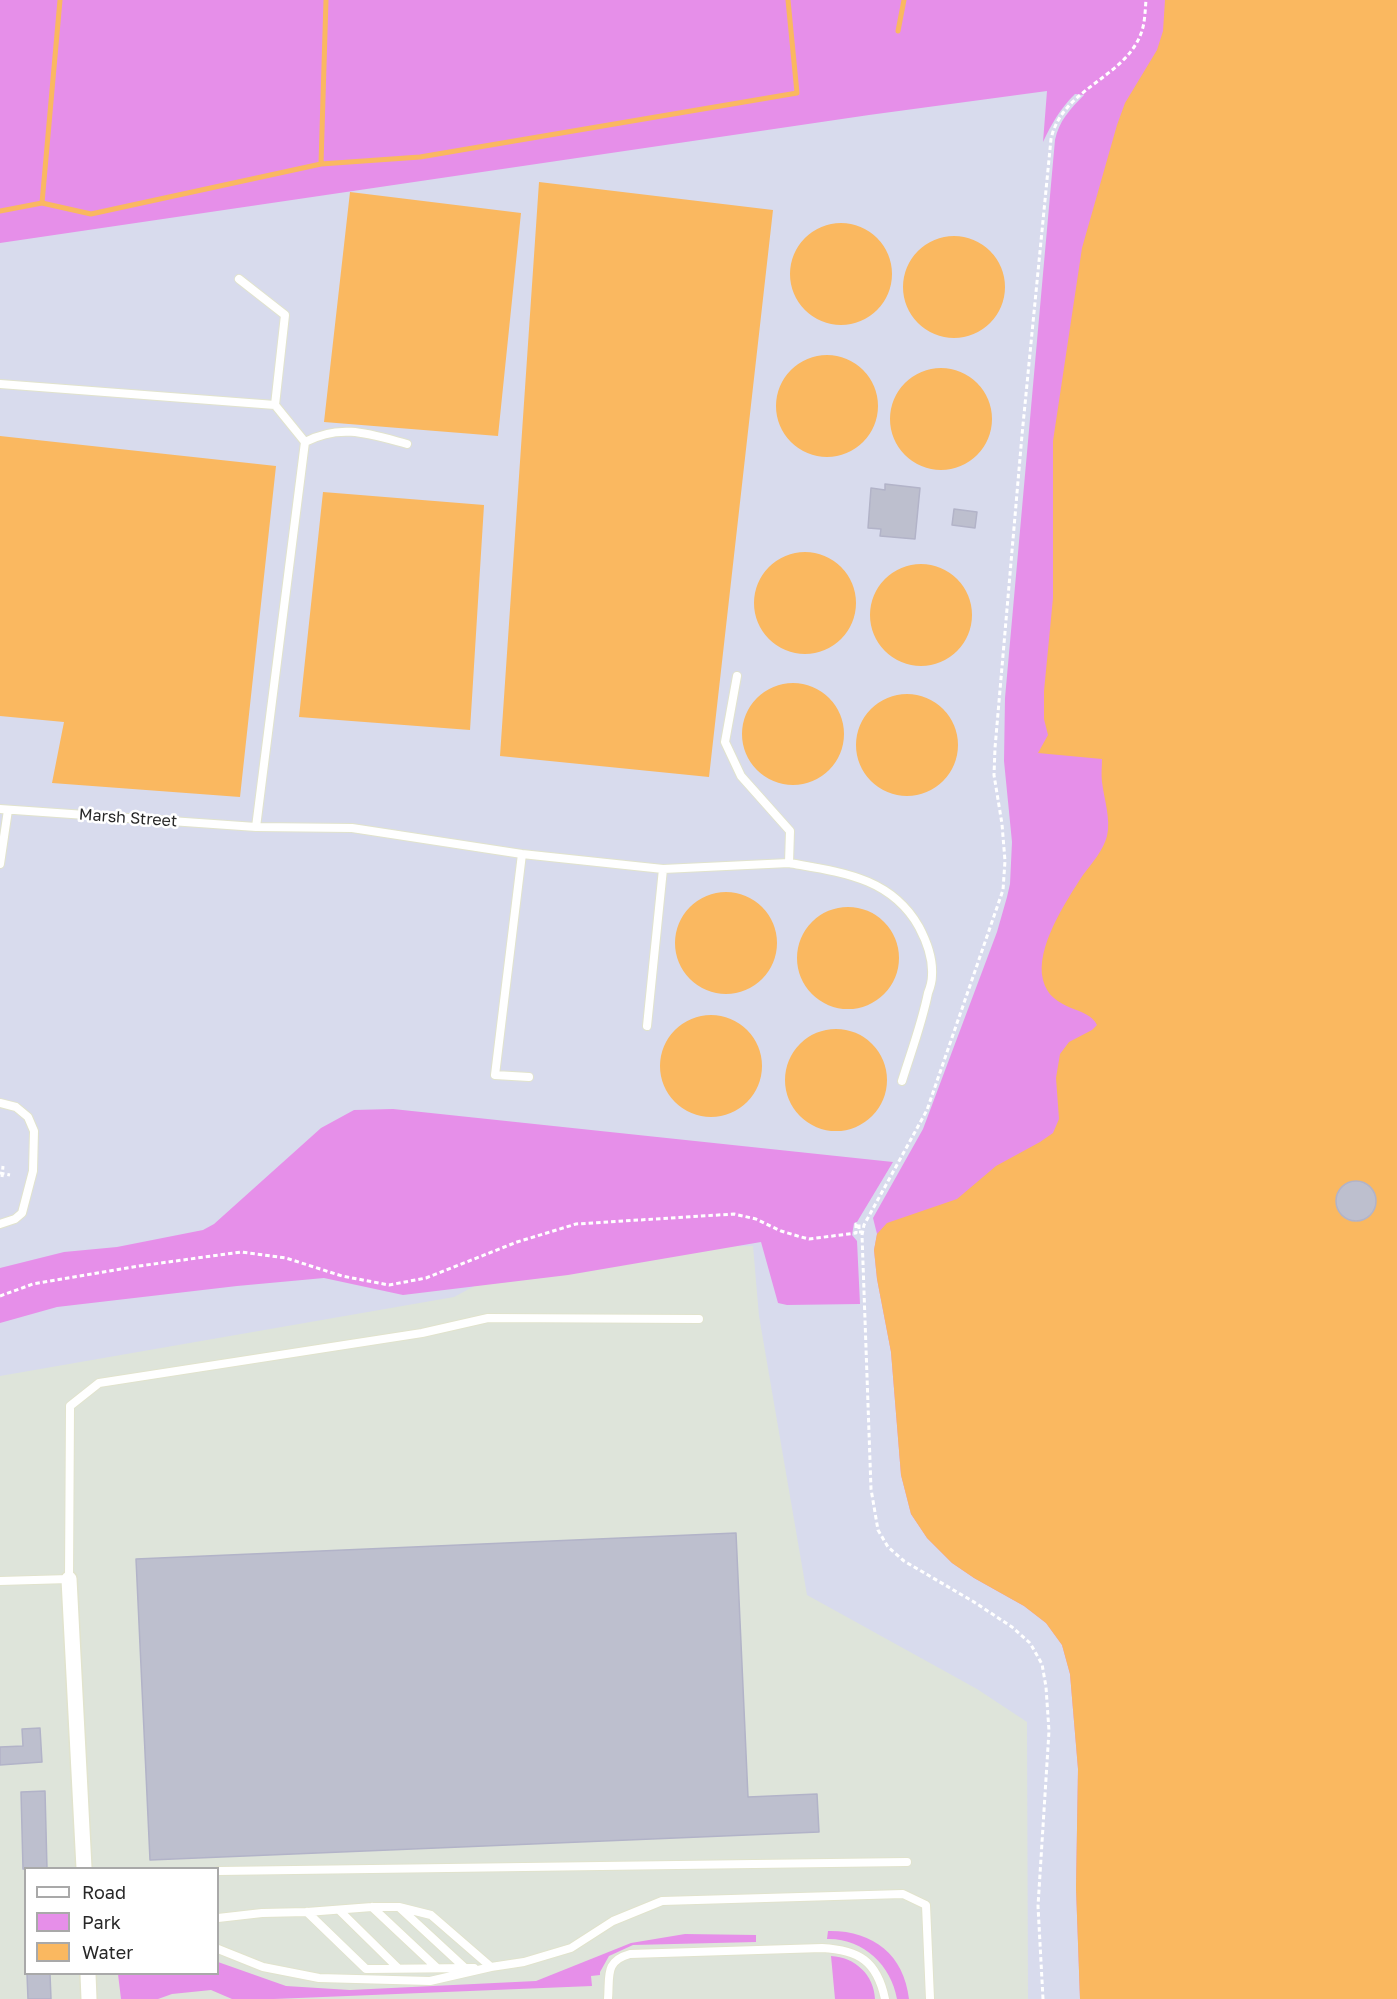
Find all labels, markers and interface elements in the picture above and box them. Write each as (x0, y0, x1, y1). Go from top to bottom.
street label: Marsh Street (78, 805, 178, 831)
legend (24, 1867, 219, 1975)
text: Road (82, 1881, 126, 1903)
text: Park (82, 1911, 121, 1933)
text: Water (82, 1941, 133, 1963)

